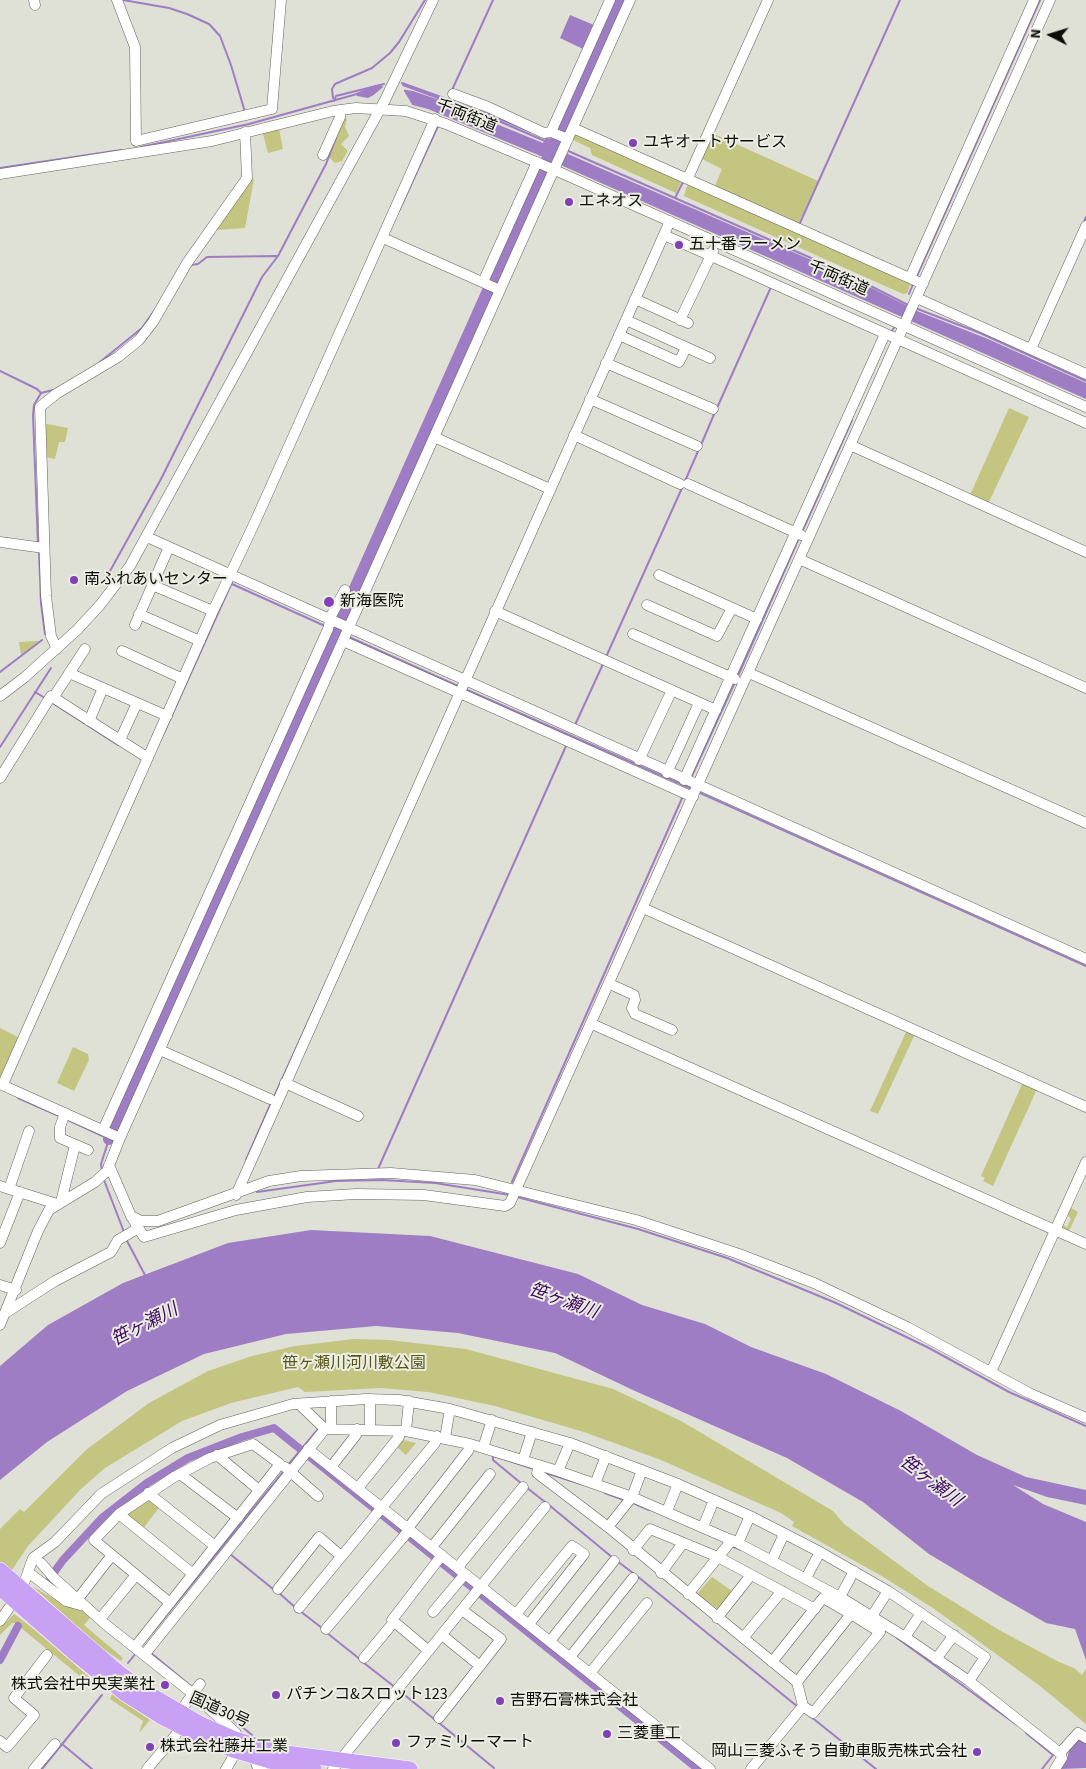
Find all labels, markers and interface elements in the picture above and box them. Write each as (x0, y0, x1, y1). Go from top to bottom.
north arrow (1026, 10, 1076, 60)
text: N (1026, 28, 1046, 39)
street label: 千両街道 (433, 96, 499, 138)
place label: ユキオートサービス (643, 133, 787, 153)
marker: ユキオートサービス (627, 137, 639, 149)
place label: エネオス (579, 192, 643, 212)
marker: エネオス (563, 196, 575, 208)
place label: 五十番ラーメン (689, 235, 801, 255)
marker: 五十番ラーメン (673, 239, 685, 251)
street label: 千両街道 (805, 257, 871, 301)
place label: 南ふれあいセンター (84, 570, 228, 590)
marker: 南ふれあいセンター (68, 574, 80, 586)
place label: 新海医院 (340, 592, 404, 612)
marker: 新海医院 (322, 595, 336, 609)
water label: 笹ヶ瀬川 (525, 1280, 601, 1324)
water label: 笹ヶ瀬川 (108, 1300, 182, 1352)
park label: 笹ヶ瀬川河川敷公園 (282, 1354, 426, 1374)
water label: 笹ヶ瀬川 (895, 1452, 965, 1512)
place label: 株式会社中央実業社 (11, 1675, 155, 1695)
marker: 株式会社中央実業社 (159, 1679, 171, 1691)
place label: パチンコ&スロット123 (286, 1685, 448, 1705)
street label: 国道30号 (186, 1689, 252, 1733)
marker: パチンコ&スロット123 (270, 1689, 282, 1701)
place label: 吉野石膏株式会社 (510, 1691, 638, 1711)
marker: 吉野石膏株式会社 (494, 1695, 506, 1707)
place label: 三菱重工 (617, 1724, 681, 1744)
marker: 三菱重工 (601, 1728, 613, 1740)
place label: ファミリーマート (406, 1733, 534, 1753)
place label: 株式会社藤井工業 (160, 1737, 288, 1757)
marker: ファミリーマート (390, 1737, 402, 1749)
marker: 株式会社藤井工業 (144, 1741, 156, 1753)
place label: 岡山三菱ふそう自動車販売株式会社 (711, 1742, 967, 1762)
marker: 岡山三菱ふそう自動車販売株式会社 (971, 1746, 983, 1758)

